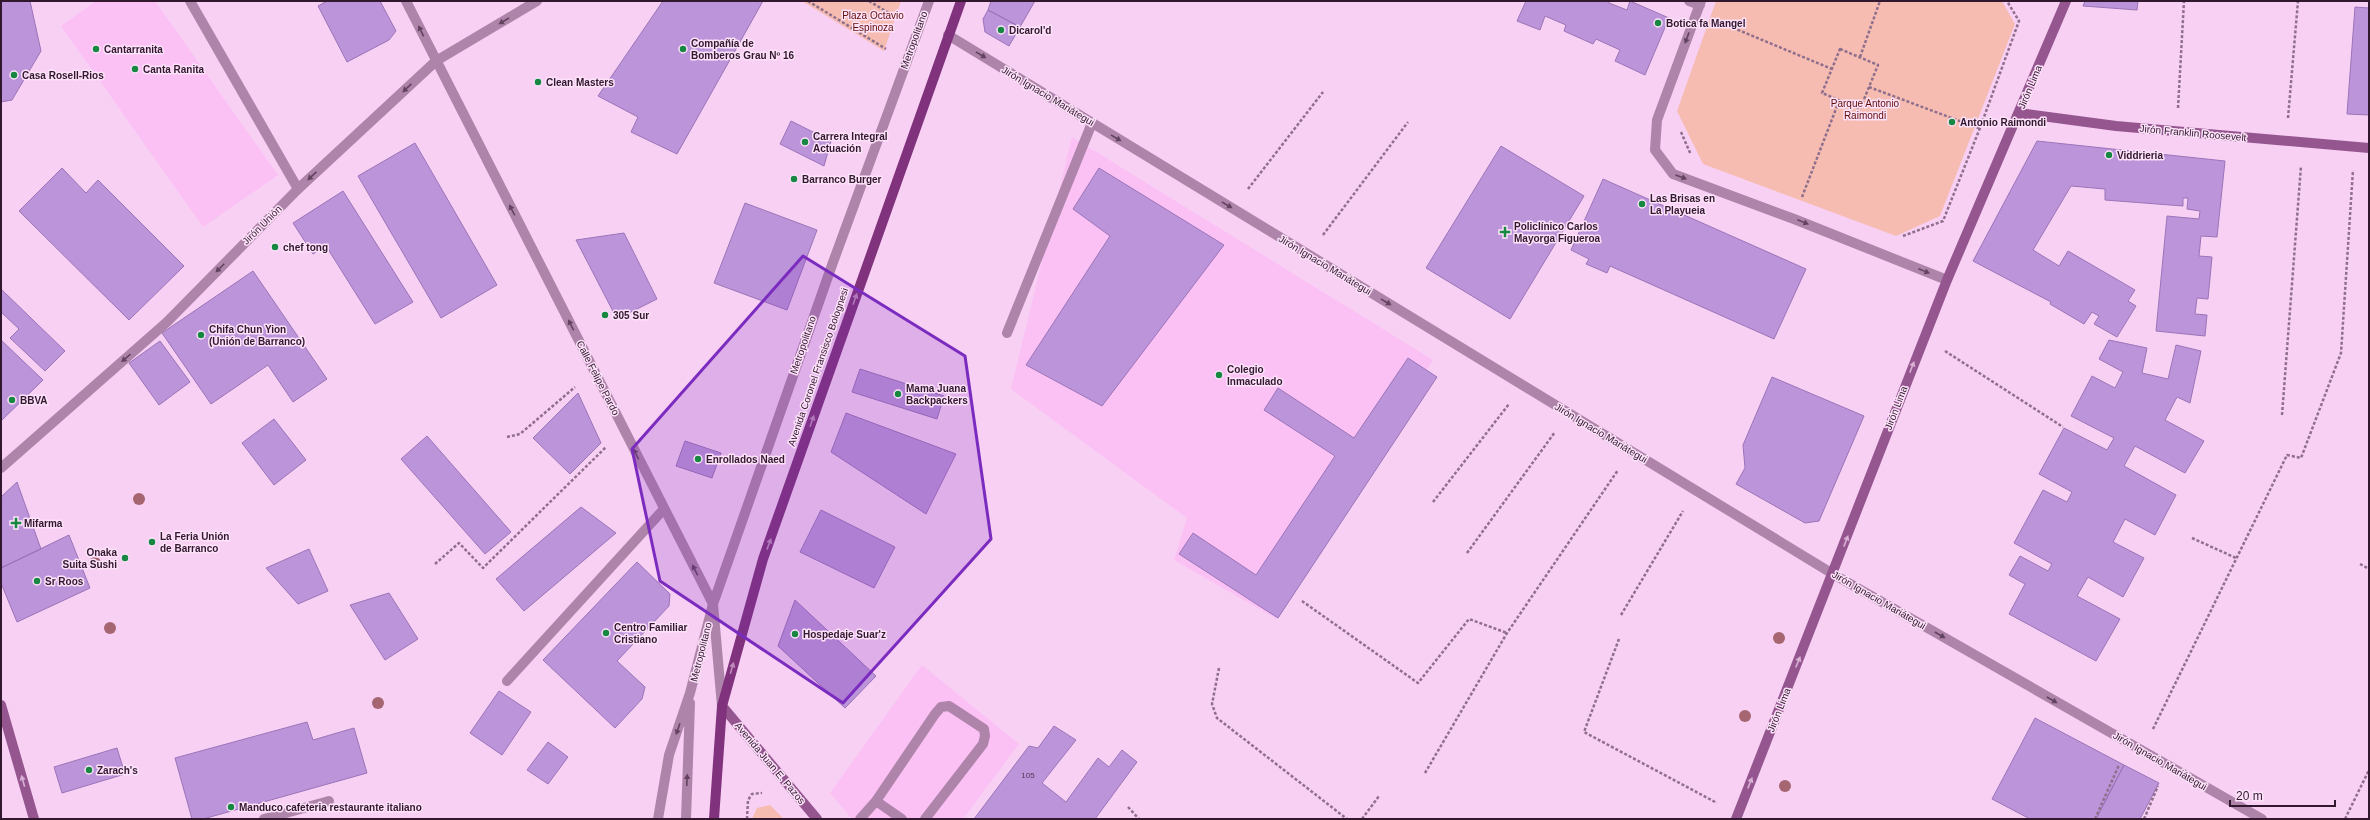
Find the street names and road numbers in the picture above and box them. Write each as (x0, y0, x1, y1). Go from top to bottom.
street label: Metropolitano (898, 9, 930, 70)
street label: Jirón Lima (2016, 63, 2044, 110)
street label: Jirón Ignacio Mariátegui (1000, 64, 1096, 128)
street label: Jirón Franklin Roosevelt (2139, 123, 2247, 143)
street label: Jirón Unión (240, 203, 284, 247)
street label: Jirón Ignacio Mariátegui (1277, 233, 1373, 297)
street label: Avenida Coronel Fransisco Bolognesi (786, 286, 850, 448)
street label: Metropolitano (788, 314, 818, 375)
street label: Calle Felipe Pardo (574, 339, 622, 418)
street label: Jirón Lima (1883, 384, 1910, 432)
street label: Jirón Ignacio Mariátegui (1553, 401, 1649, 465)
street label: Jirón Ignacio Mariátegui (1830, 569, 1928, 631)
street label: Metropolitano (688, 621, 714, 683)
street label: Jirón Lima (1765, 686, 1793, 733)
street label: Avenida Juan E. Pazos (733, 720, 807, 806)
street label: Jirón Ignacio Mariátegui (2111, 730, 2209, 792)

